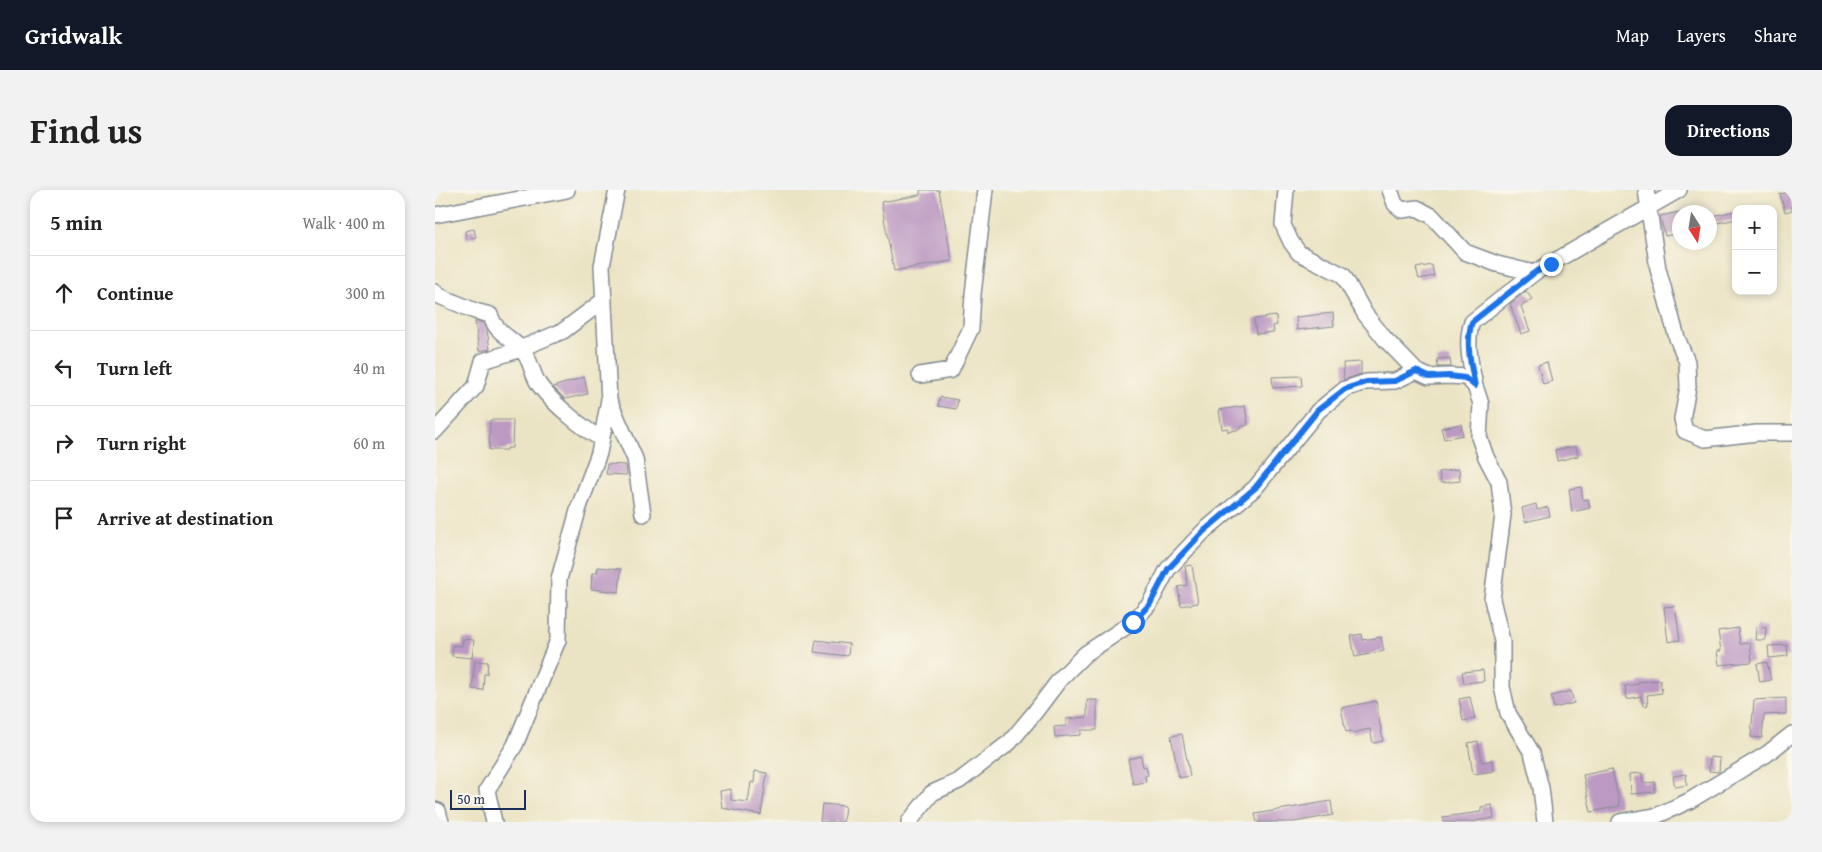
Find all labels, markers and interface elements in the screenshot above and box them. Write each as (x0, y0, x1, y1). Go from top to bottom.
text: Gridwalk (25, 18, 122, 53)
text: Map (1616, 22, 1649, 49)
text: Layers (1677, 22, 1726, 49)
text: Share (1754, 22, 1797, 49)
text: Find us (30, 105, 143, 156)
button: Directions (1665, 105, 1792, 156)
north arrow (1672, 205, 1717, 250)
map controls (1732, 205, 1777, 295)
button: + (1732, 205, 1777, 250)
text: 5 min (50, 207, 102, 238)
text: Walk · 400 m (302, 211, 385, 235)
button: − (1732, 250, 1777, 295)
route end (1540, 253, 1563, 276)
icon: ahead (50, 279, 78, 307)
text: Continue (97, 279, 174, 307)
text: 300 m (345, 281, 385, 305)
icon: left (50, 354, 78, 382)
text: Turn left (97, 354, 172, 382)
text: 40 m (353, 356, 385, 380)
icon: right (50, 429, 78, 457)
text: Turn right (97, 429, 186, 457)
text: 60 m (353, 431, 385, 455)
icon: arrive (50, 504, 78, 532)
text: Arrive at destination (97, 504, 273, 532)
route start (1122, 611, 1145, 634)
scale bar (450, 787, 526, 810)
text: 50 m (457, 789, 485, 809)

